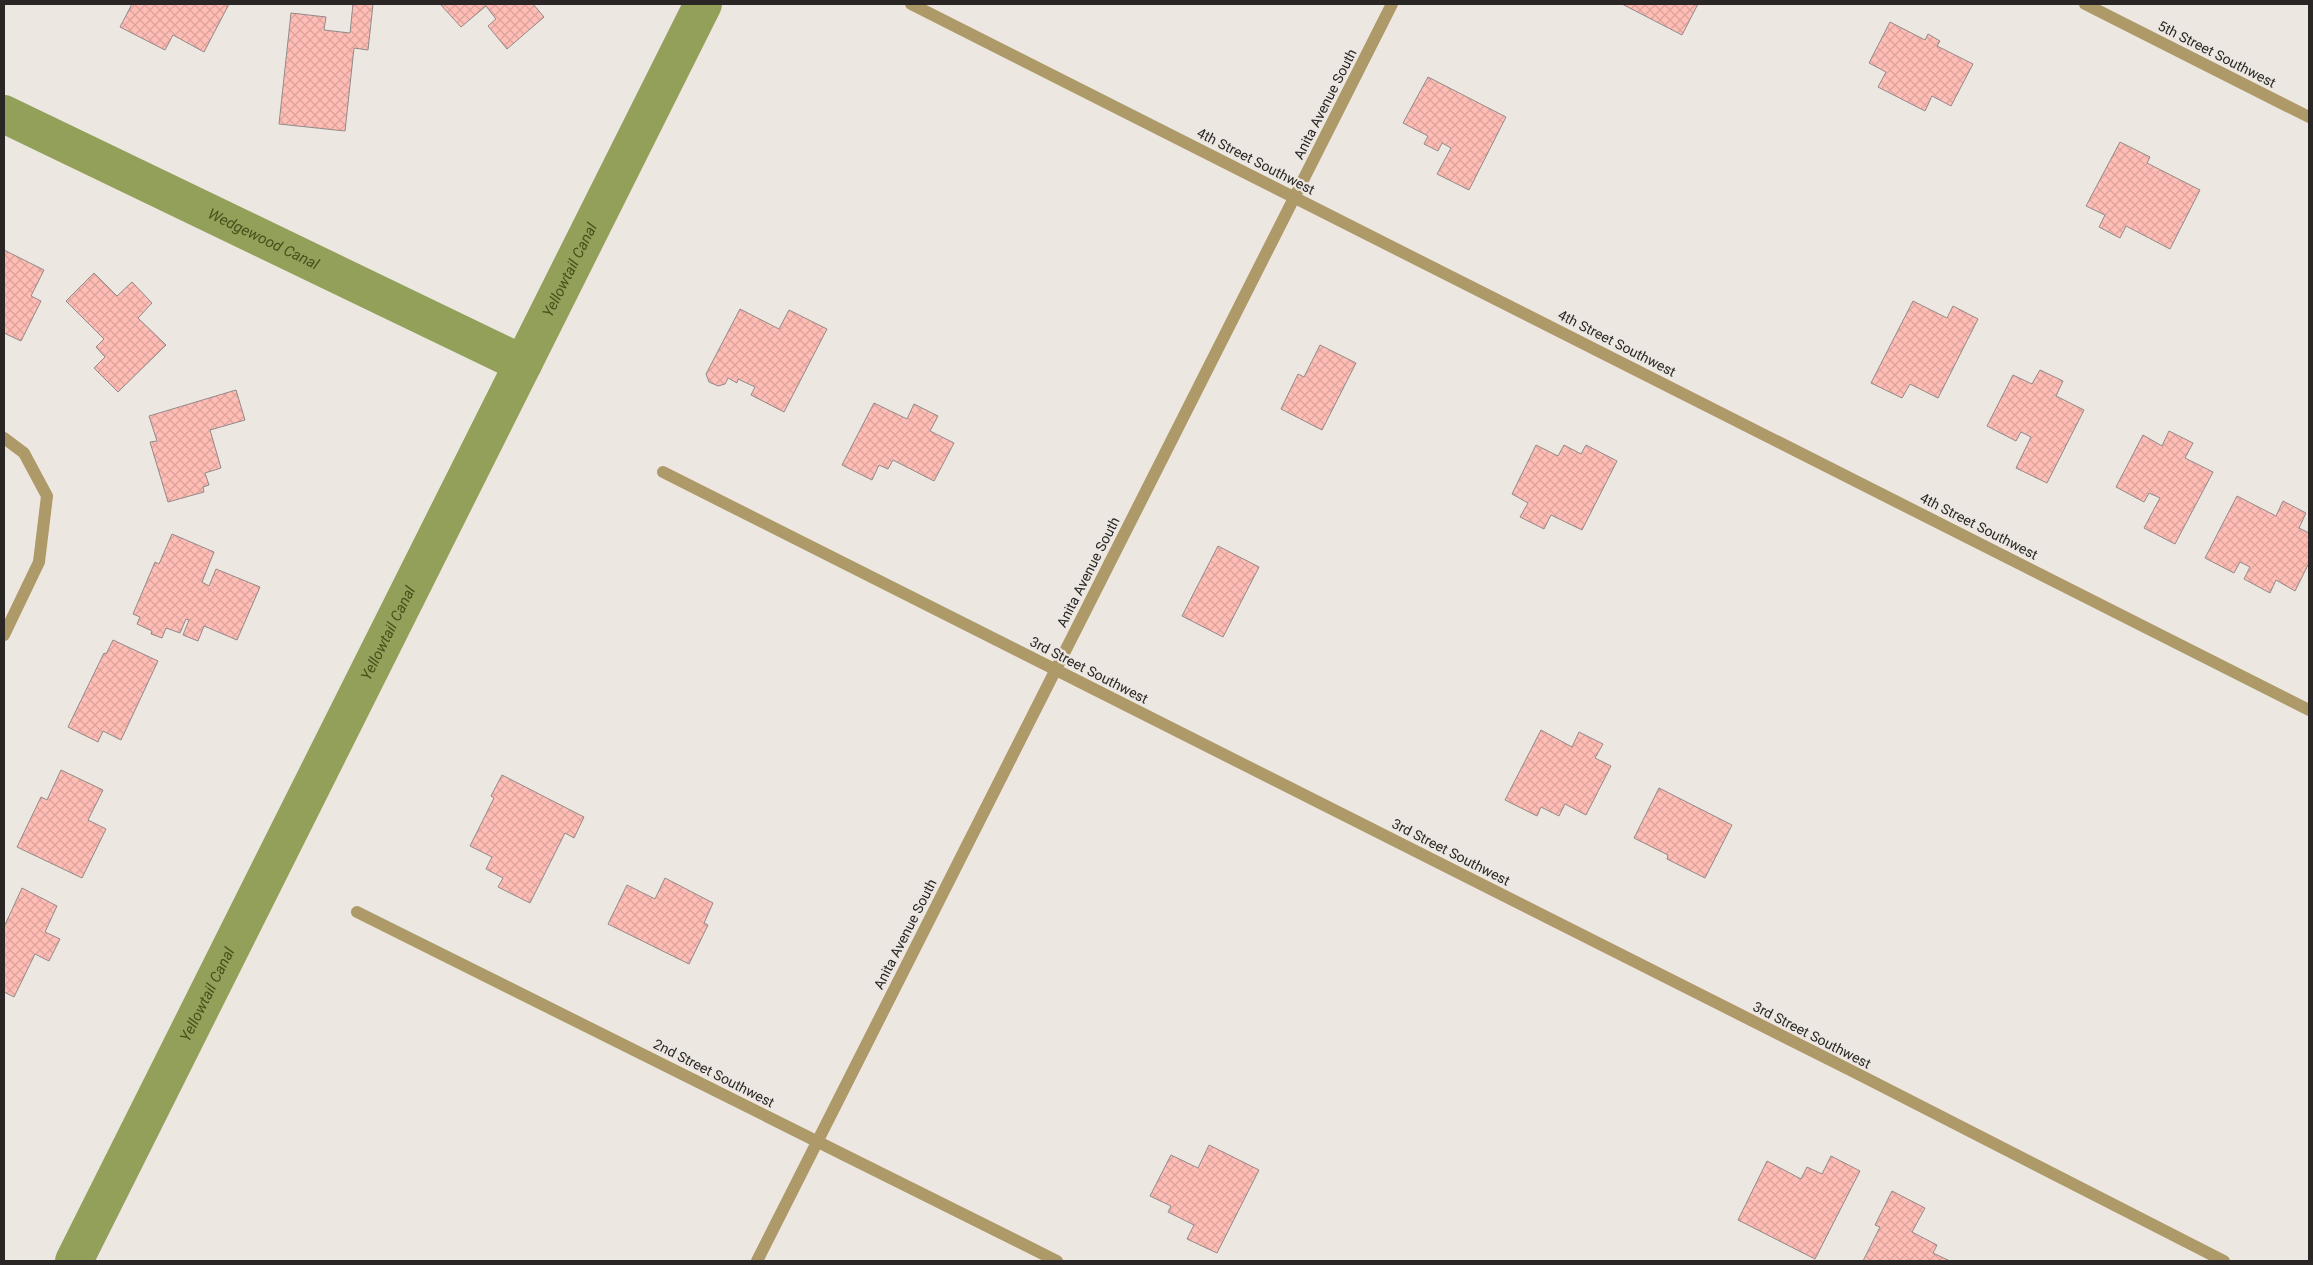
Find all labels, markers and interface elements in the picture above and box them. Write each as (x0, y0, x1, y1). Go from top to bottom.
street label: 5th Street Southwest (2155, 17, 2279, 91)
street label: Anita Avenue South (1290, 46, 1360, 162)
street label: 4th Street Southwest (1194, 124, 1318, 198)
water label: Wedgewood Canal (205, 205, 322, 274)
water label: Yellowtail Canal (539, 220, 601, 320)
street label: 4th Street Southwest (1555, 306, 1679, 380)
street label: 4th Street Southwest (1917, 489, 2041, 563)
street label: Anita Avenue South (1053, 514, 1123, 630)
water label: Yellowtail Canal (357, 583, 419, 683)
street label: 3rd Street Southwest (1027, 633, 1151, 707)
street label: 3rd Street Southwest (1389, 815, 1513, 889)
street label: Anita Avenue South (870, 876, 940, 992)
water label: Yellowtail Canal (176, 944, 239, 1044)
street label: 3rd Street Southwest (1750, 998, 1874, 1072)
street label: 2nd Street Southwest (651, 1036, 777, 1111)

